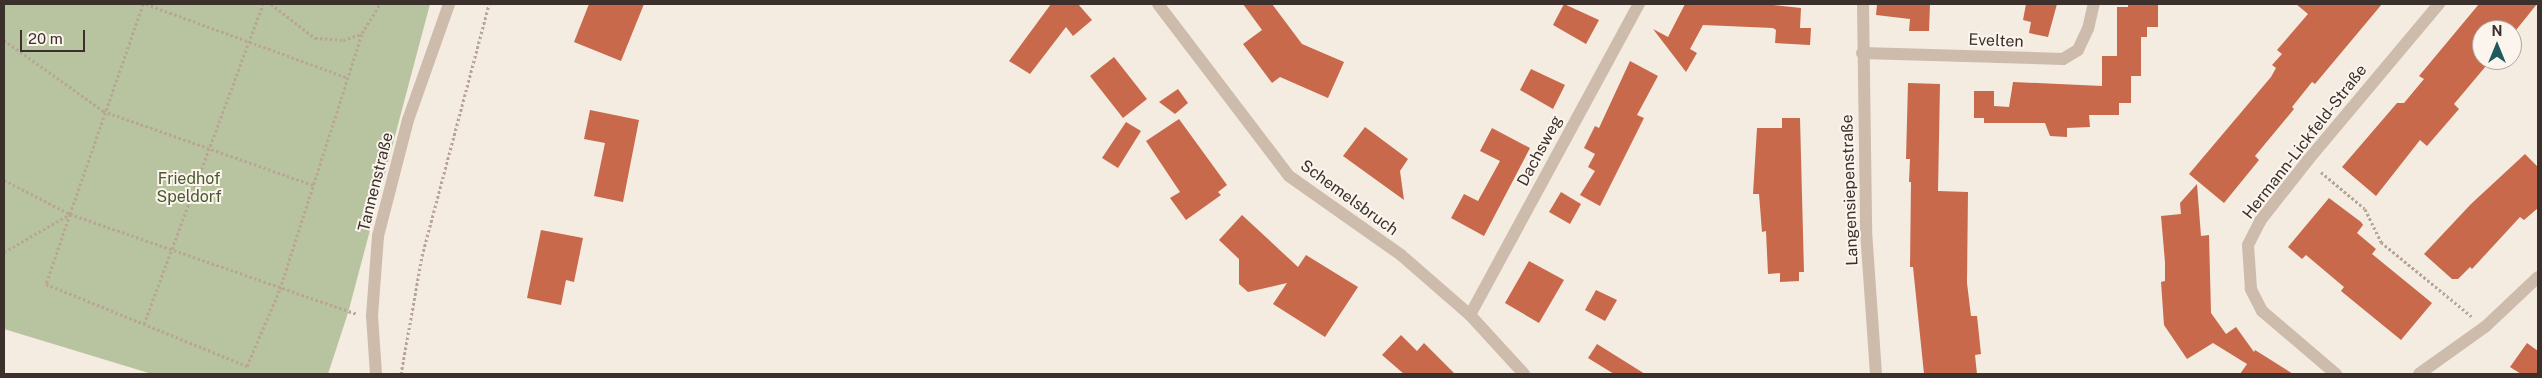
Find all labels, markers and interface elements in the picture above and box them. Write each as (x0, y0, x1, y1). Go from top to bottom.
scale bar (22, 20, 88, 52)
north arrow (2472, 20, 2522, 70)
text: N (2492, 23, 2502, 39)
text: 20 m (28, 30, 63, 47)
street label: Evelten (1968, 30, 2024, 52)
street label: Hermann-Lickfeld-Straße (2239, 61, 2371, 223)
street label: Dachsweg (1513, 112, 1567, 190)
street label: Langensiepenstraße (1838, 114, 1862, 266)
street label: Tannenstraße (354, 130, 398, 234)
street label: Schemelsbruch (1296, 156, 1402, 240)
park label: Friedhof Speldorf (156, 169, 222, 207)

